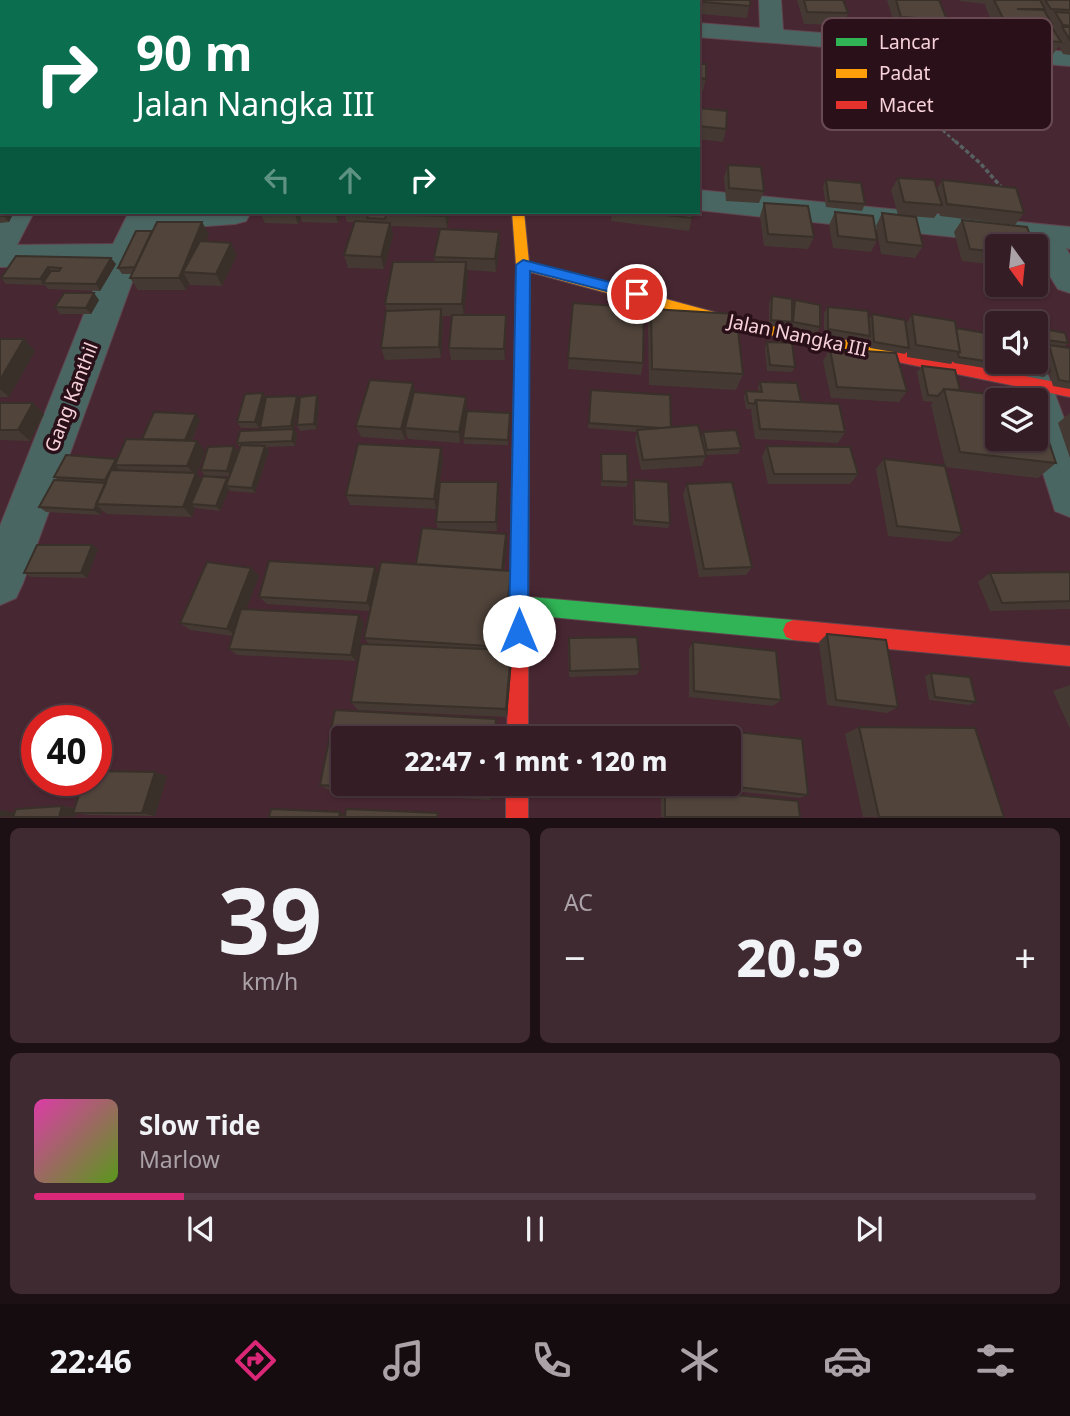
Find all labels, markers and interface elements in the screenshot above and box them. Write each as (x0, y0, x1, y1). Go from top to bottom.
legend (822, 18, 1052, 130)
text: 90 m (136, 19, 253, 85)
icon: right (21, 28, 112, 119)
text: Lancar (879, 29, 939, 55)
text: Padat (879, 60, 930, 86)
text: Jalan Nangka III (136, 82, 375, 125)
text: Macet (879, 92, 934, 118)
icon: left (258, 161, 296, 199)
icon: ahead (331, 161, 369, 199)
icon: right (404, 161, 442, 199)
north arrow (985, 234, 1048, 298)
map controls (985, 234, 1048, 451)
pin (607, 264, 667, 324)
icon: arrive (618, 275, 656, 313)
street label: Jalan Nangka III (724, 307, 870, 362)
button: sound (985, 311, 1048, 374)
street label: Gang Kanthil (38, 338, 104, 456)
button: layers (985, 388, 1048, 451)
position arrow (482, 594, 556, 668)
speed limit sign: 40 (21, 705, 112, 796)
text: 22:47 · 1 mnt · 120 m (404, 743, 668, 779)
text: 39 (218, 857, 322, 981)
text: AC (564, 886, 593, 918)
text: 20.5° (737, 921, 863, 992)
text: − (564, 931, 586, 983)
text: + (1014, 931, 1036, 983)
text: km/h (242, 965, 298, 997)
text: Slow Tide (139, 1107, 261, 1143)
text: Marlow (139, 1143, 220, 1175)
icon: previous (182, 1210, 220, 1248)
icon: pause (516, 1210, 554, 1248)
icon: next (850, 1210, 888, 1248)
icon: directions (231, 1336, 280, 1385)
icon: music (379, 1336, 428, 1385)
icon: phone (527, 1336, 576, 1385)
icon: climate (675, 1336, 724, 1385)
icon: car (823, 1336, 872, 1385)
icon: filters (971, 1336, 1020, 1385)
text: 22:46 (50, 1339, 132, 1382)

